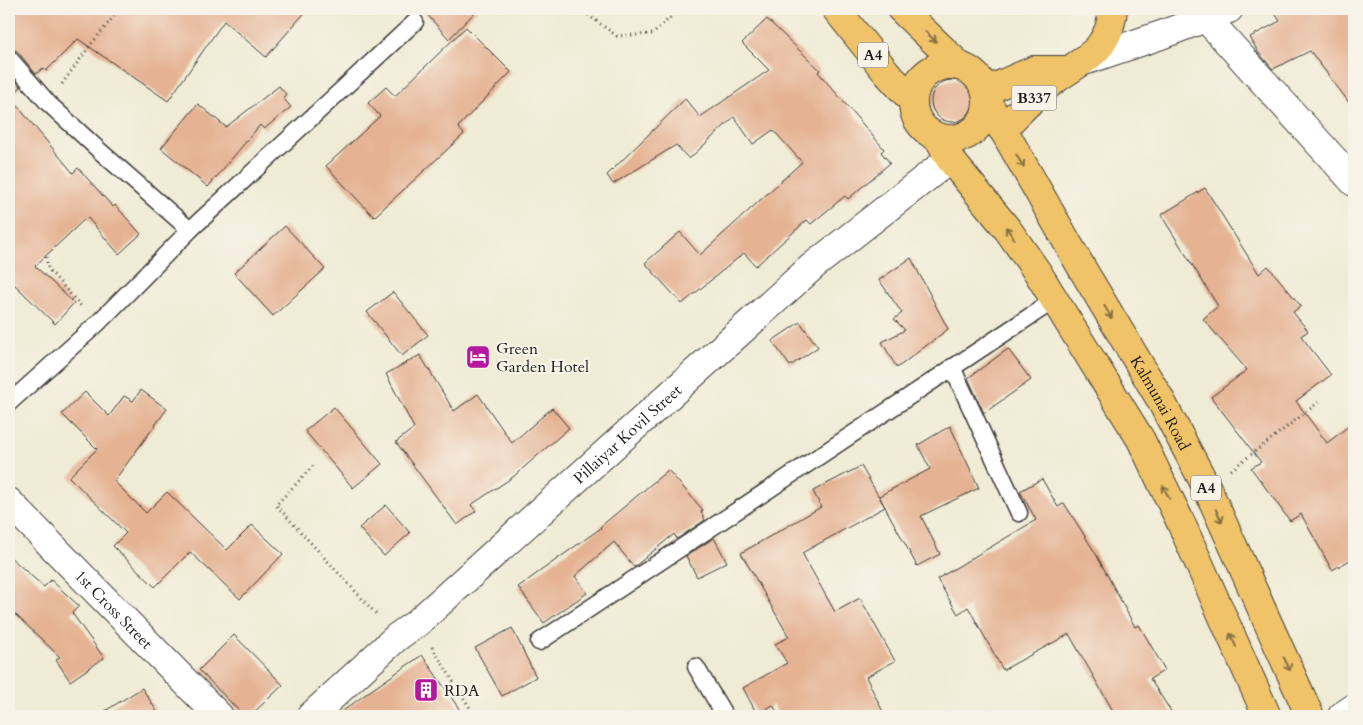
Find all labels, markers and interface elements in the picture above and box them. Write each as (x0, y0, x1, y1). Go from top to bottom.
one-way arrow (924, 31, 937, 43)
road number: A4 (858, 42, 888, 68)
road number: B337 (1012, 86, 1056, 110)
one-way arrow (1016, 153, 1026, 168)
one-way arrow (1005, 226, 1015, 240)
one-way arrow (1104, 304, 1114, 318)
place label: Green Garden Hotel (496, 338, 589, 378)
hotel icon: Green Garden Hotel (465, 344, 491, 370)
street label: Kalmunai Road (1125, 352, 1195, 455)
street label: Pillaiyar Kovil Street (569, 380, 687, 489)
road number: A4 (1191, 476, 1221, 500)
one-way arrow (1160, 485, 1170, 500)
one-way arrow (1215, 508, 1225, 523)
street label: 1st Cross Street (69, 565, 157, 654)
one-way arrow (1227, 633, 1237, 648)
one-way arrow (1282, 656, 1292, 671)
building icon: RDA (413, 677, 439, 703)
place label: RDA (444, 680, 480, 702)

